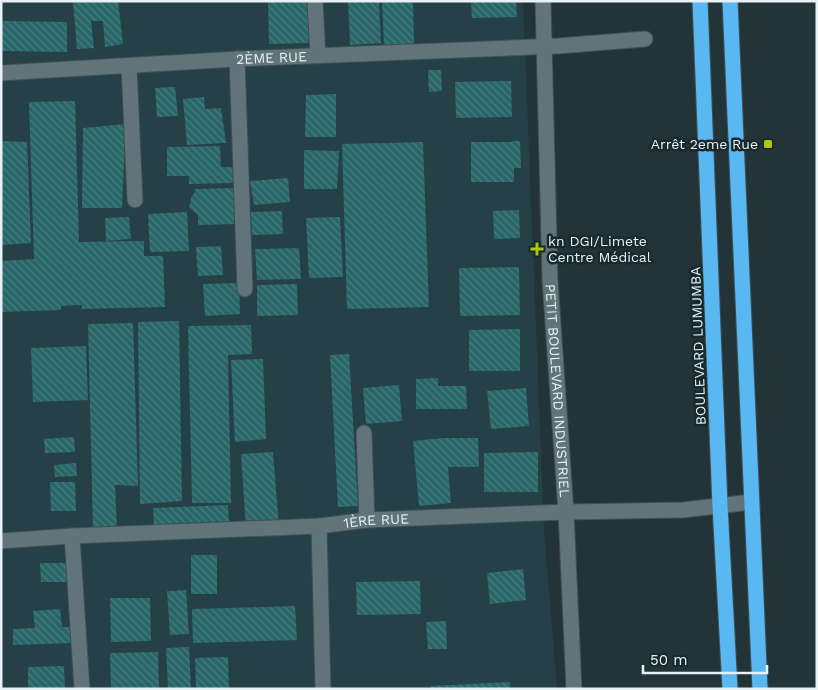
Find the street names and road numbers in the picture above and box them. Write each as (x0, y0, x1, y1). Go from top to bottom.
street label: 2ÈME RUE (236, 48, 307, 67)
street label: BOULEVARD LUMUMBA (687, 266, 709, 426)
street label: PETIT BOULEVARD INDUSTRIEL (542, 283, 573, 498)
street label: 1ÈRE RUE (343, 510, 409, 531)

